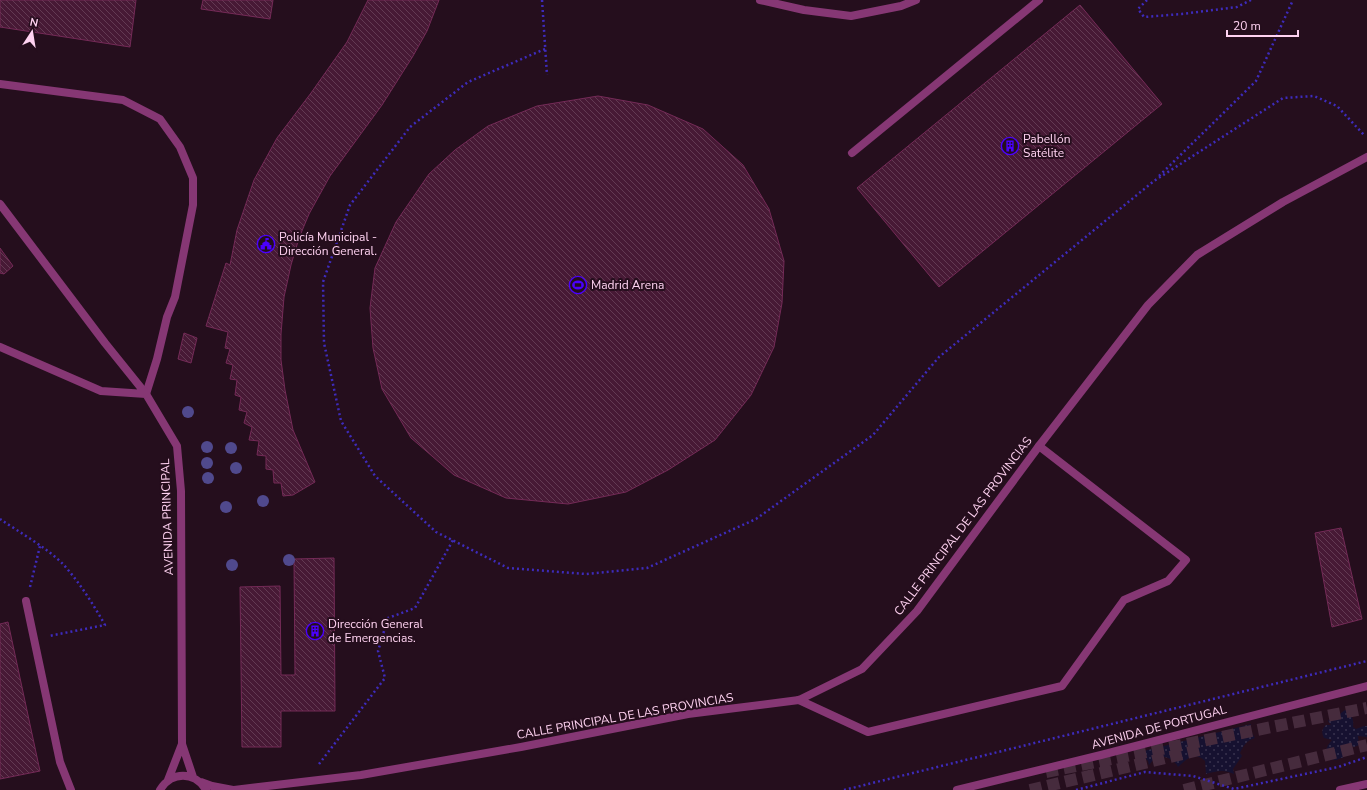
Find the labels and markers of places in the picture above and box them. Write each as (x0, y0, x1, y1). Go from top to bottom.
place label: Pabellón Satélite (1023, 131, 1071, 161)
building icon: Pabellón Satélite (1000, 136, 1020, 156)
place label: Policía Municipal - Dirección General. (279, 229, 377, 259)
public building icon: Policía Municipal - Dirección General. (256, 234, 276, 254)
sports icon: Madrid Arena (568, 275, 588, 295)
place label: Madrid Arena (591, 277, 664, 293)
place label: Dirección General de Emergencias. (328, 616, 424, 646)
building icon: Dirección General de Emergencias. (305, 621, 325, 641)

